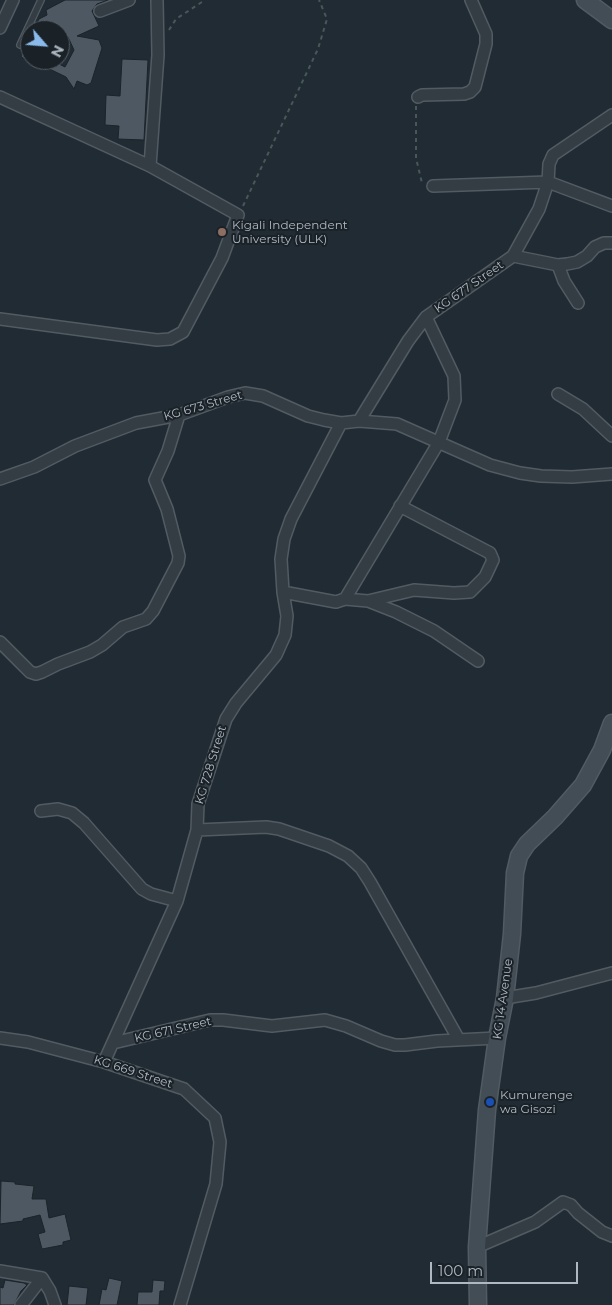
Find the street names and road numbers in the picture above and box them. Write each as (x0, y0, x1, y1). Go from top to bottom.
street label: KG 677 Street (432, 258, 506, 316)
street label: KG 673 Street (162, 388, 244, 424)
street label: KG 728 Street (192, 724, 230, 806)
street label: KG 14 Avenue (490, 958, 516, 1040)
street label: KG 671 Street (133, 1014, 213, 1046)
street label: KG 669 Street (92, 1053, 174, 1091)

